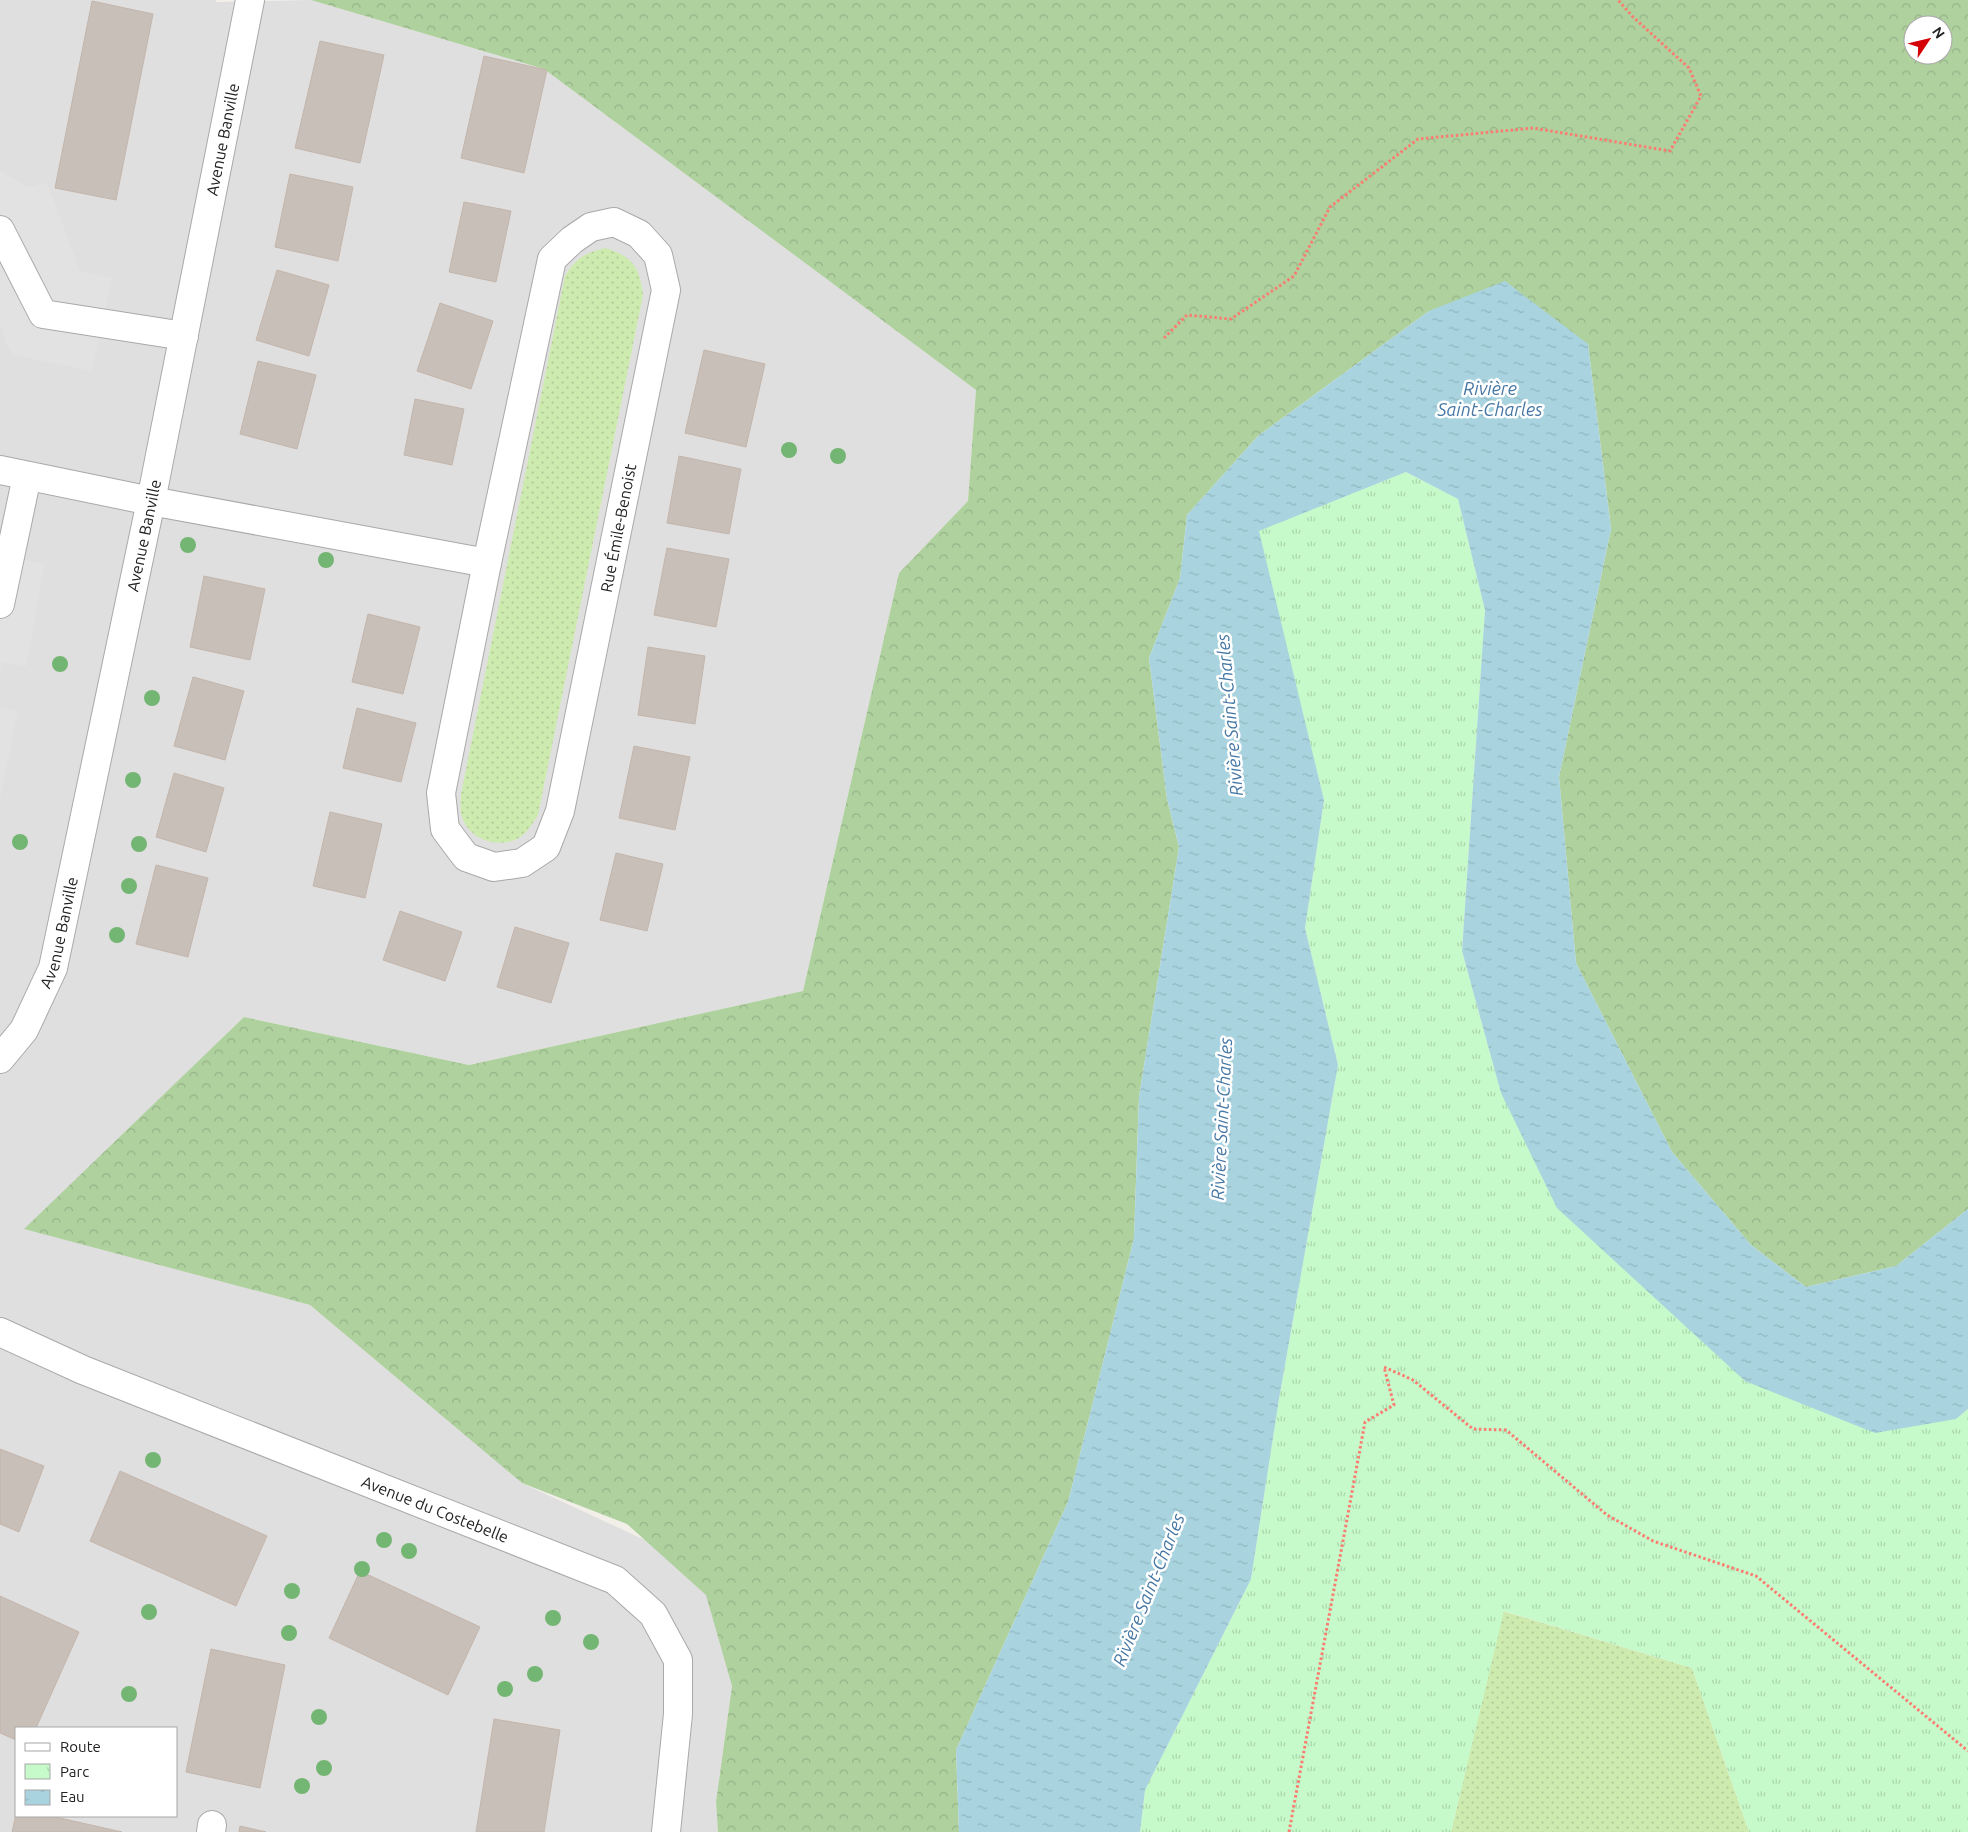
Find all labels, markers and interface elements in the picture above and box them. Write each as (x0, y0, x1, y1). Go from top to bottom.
north arrow (1903, 15, 1953, 65)
text: N (1929, 24, 1948, 41)
street label: Avenue Banville (203, 82, 242, 197)
water label: Rivière Saint-Charles (1436, 378, 1543, 419)
street label: Rue Émile-Benoist (595, 461, 639, 594)
street label: Avenue Banville (123, 478, 164, 593)
water label: Rivière Saint-Charles (1212, 633, 1246, 797)
street label: Avenue Banville (36, 875, 81, 991)
water label: Rivière Saint-Charles (1207, 1037, 1235, 1201)
street label: Avenue du Costebelle (359, 1472, 511, 1546)
water label: Rivière Saint-Charles (1108, 1510, 1188, 1669)
legend (15, 1727, 178, 1817)
text: Route (60, 1738, 101, 1755)
text: Parc (60, 1763, 89, 1780)
text: Eau (60, 1788, 85, 1805)

